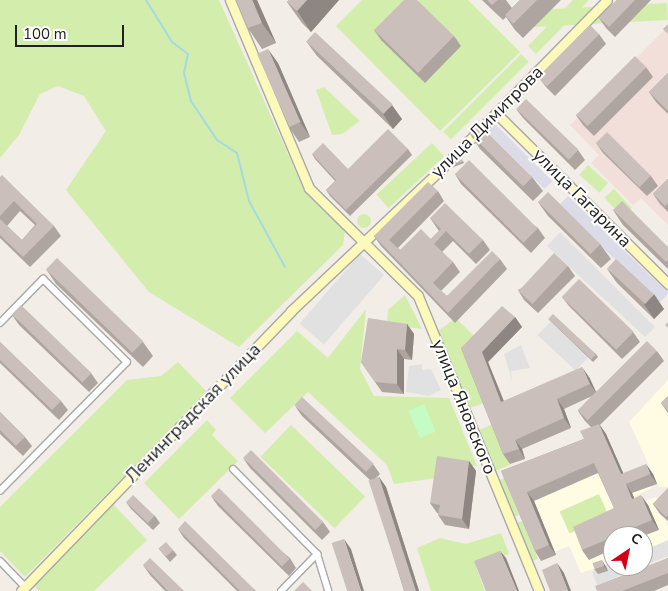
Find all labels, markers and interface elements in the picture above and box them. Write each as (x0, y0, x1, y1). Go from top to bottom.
scale bar (18, 15, 126, 47)
text: 100 m (23, 24, 67, 44)
street label: улица Димитрова (426, 61, 548, 183)
street label: улица Гагарина (528, 144, 636, 252)
street label: улица Яновского (427, 336, 501, 478)
street label: Ленинградская улица (121, 339, 265, 487)
north arrow (603, 526, 653, 576)
text: С (627, 528, 645, 550)

